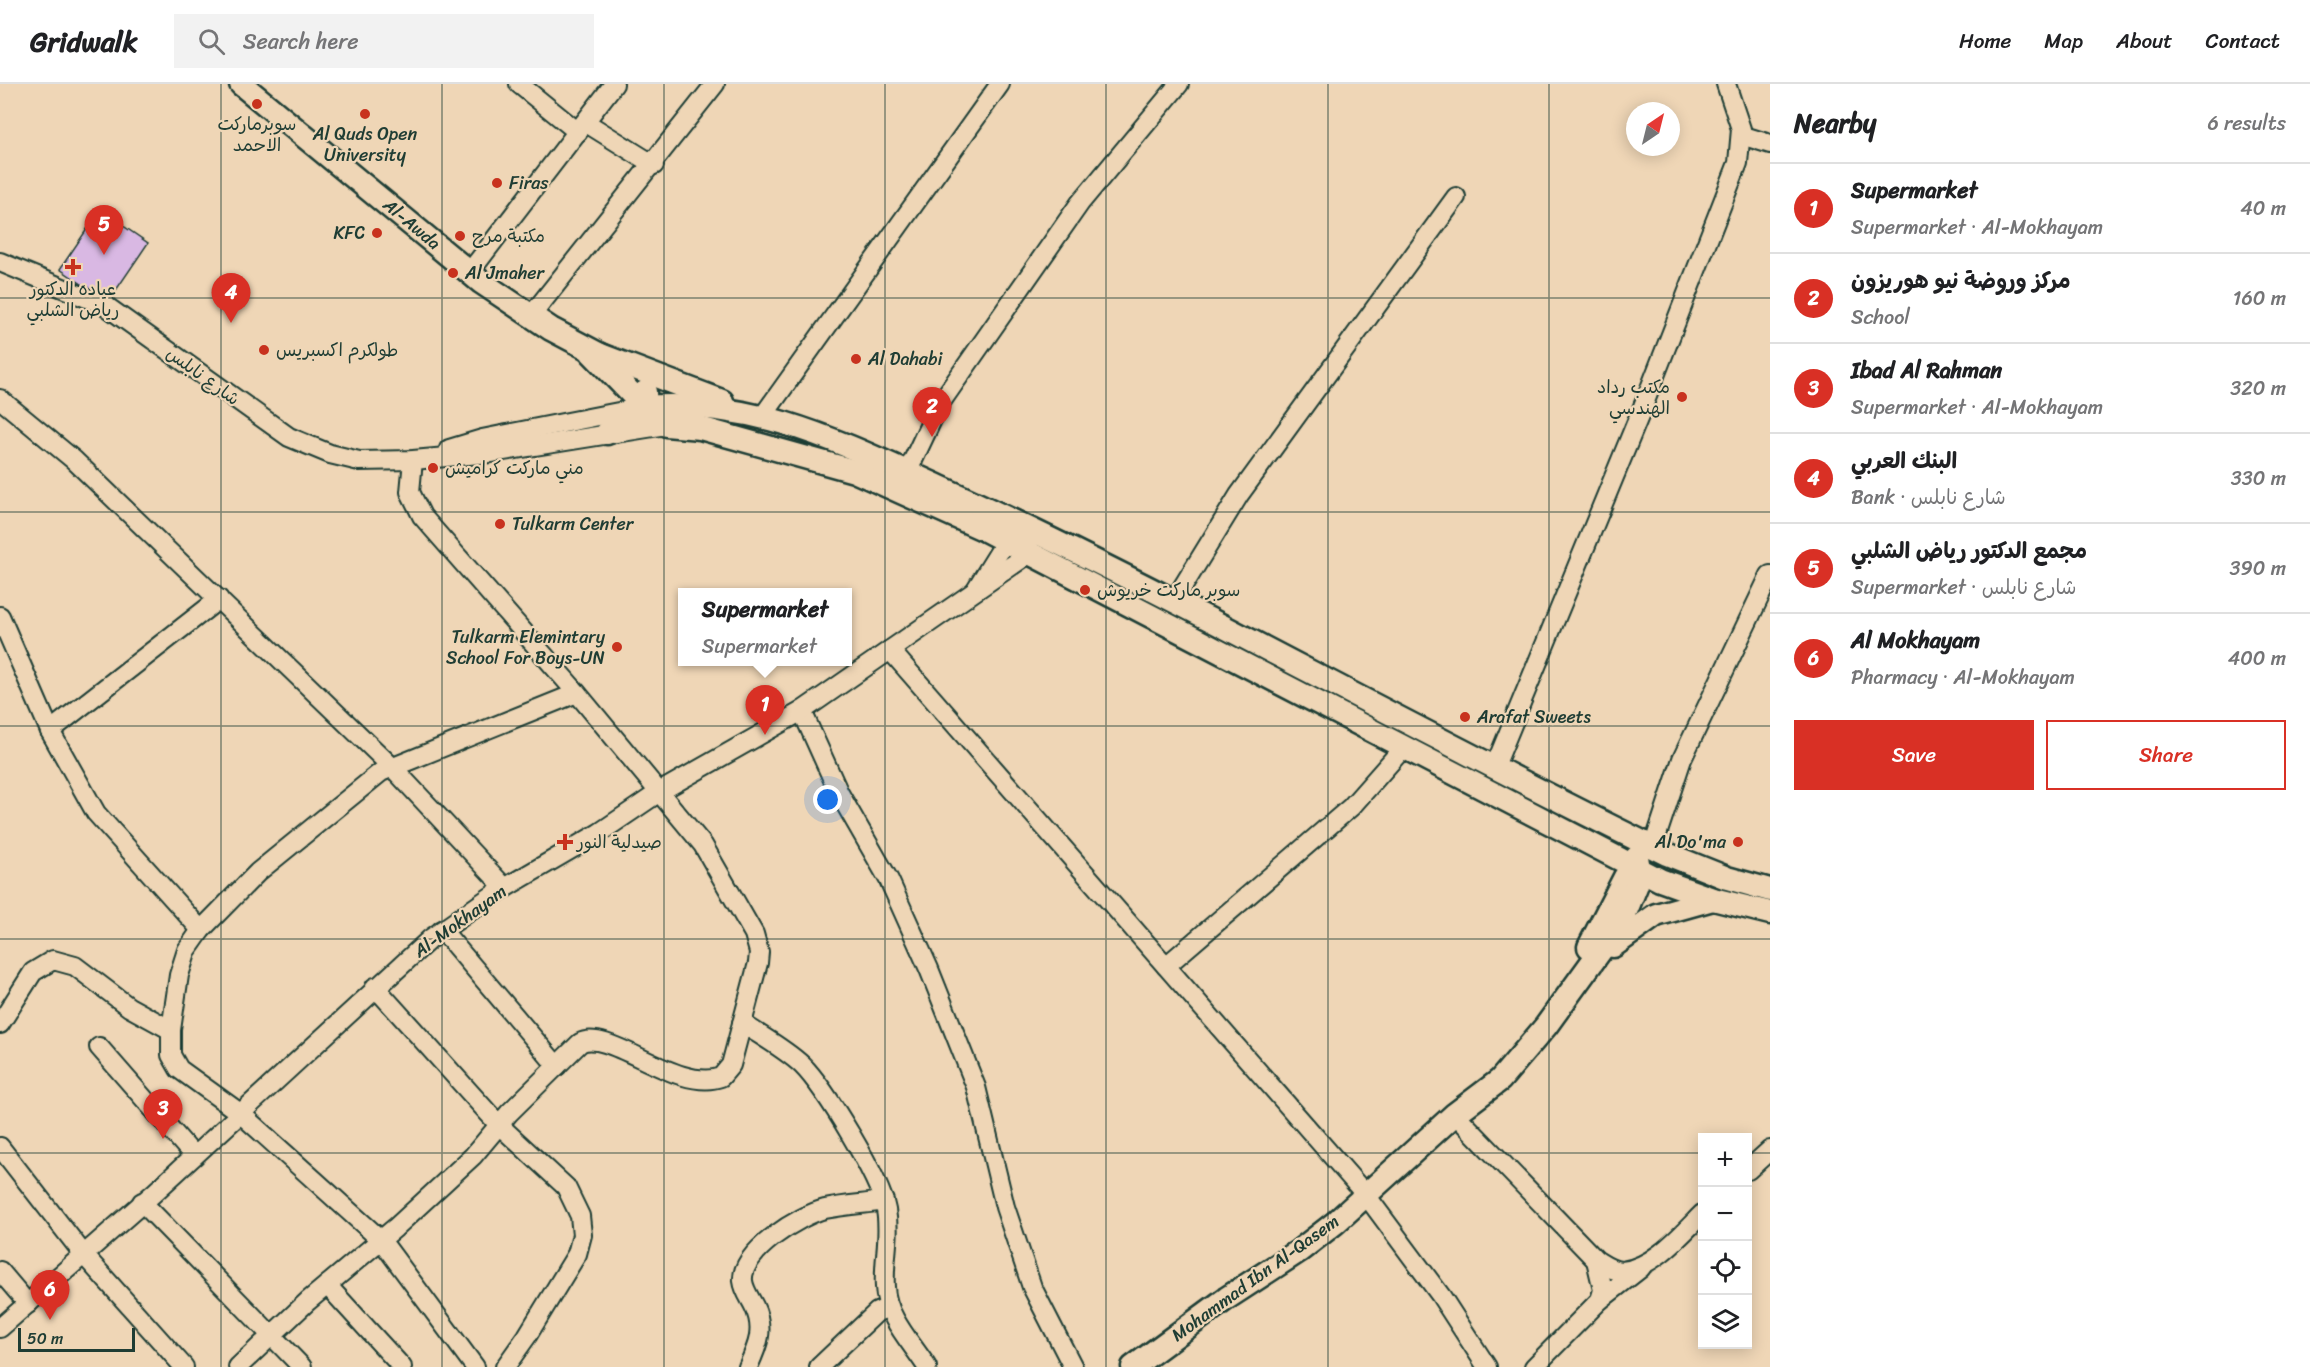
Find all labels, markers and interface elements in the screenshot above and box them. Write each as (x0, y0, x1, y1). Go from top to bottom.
search box (174, 14, 594, 68)
text: Gridwalk (30, 17, 138, 66)
text: Search here (243, 22, 359, 61)
text: Home (1959, 22, 2011, 60)
text: Map (2044, 22, 2083, 60)
text: About (2116, 22, 2173, 60)
text: Contact (2206, 22, 2280, 60)
icon: search (195, 25, 228, 58)
marker: سوبرماركت الاحمد (250, 97, 264, 111)
text: Nearby (1794, 100, 1876, 146)
north arrow (1626, 102, 1680, 156)
text: 6 results (2207, 106, 2286, 141)
marker: Al Quds Open University (358, 107, 372, 121)
place label: سوبرماركت الاحمد (217, 108, 297, 161)
place label: Al Quds Open University (312, 118, 418, 171)
place label: Firas (509, 167, 549, 199)
text: Supermarket (1851, 171, 1977, 210)
marker: Firas (490, 176, 504, 190)
street label: Al-Awda (375, 189, 448, 258)
text: 1 (1809, 191, 1818, 226)
text: 40 m (2240, 191, 2286, 226)
pin: 5 (84, 206, 124, 255)
text: Supermarket · Al-Mokhayam (1851, 210, 2103, 245)
place label: KFC (333, 217, 365, 249)
place label: مكتبة مرح (472, 220, 545, 252)
marker: KFC (370, 226, 384, 240)
marker: مكتبة مرح (453, 229, 467, 243)
place label: Al Jmaher (464, 257, 546, 289)
marker: عياده الدكتور رياض الشلبي (64, 258, 82, 276)
text: مركز وروضة نيو هوريزون (1851, 261, 2071, 300)
marker: Al Jmaher (446, 266, 460, 280)
place label: عياده الدكتور رياض الشلبي (27, 273, 119, 326)
pin: 4 (212, 274, 250, 323)
text: 2 (1808, 281, 1819, 316)
text: 160 m (2233, 281, 2286, 316)
text: School (1851, 300, 1910, 335)
place label: طولكرم اكسبريس (276, 334, 398, 366)
street label: شارع نابلس (159, 338, 247, 414)
marker: طولكرم اكسبريس (257, 343, 271, 357)
place label: Al Dahabi (867, 343, 943, 375)
text: Ibad Al Rahman (1851, 351, 2002, 390)
marker: Al Dahabi (849, 352, 863, 366)
place label: مكتب رداد الهندسي (1597, 371, 1670, 424)
text: 3 (1808, 371, 1819, 406)
text: 320 m (2230, 371, 2286, 406)
pin: 2 (912, 388, 952, 437)
marker: مكتب رداد الهندسي (1675, 390, 1689, 404)
text: Supermarket · Al-Mokhayam (1851, 390, 2103, 425)
text: البنك العربي (1851, 441, 1957, 480)
place label: مني ماركت كراميش (445, 452, 584, 484)
marker: مني ماركت كراميش (426, 461, 440, 475)
text: 4 (1807, 461, 1820, 496)
text: 330 m (2231, 461, 2286, 496)
text: Bank · شارع نابلس (1851, 480, 2006, 515)
place label: Tulkarm Center (512, 508, 635, 540)
marker: Tulkarm Center (493, 517, 507, 531)
text: مجمع الدكتور رياض الشلبي (1851, 531, 2087, 570)
text: 5 (1807, 551, 1820, 586)
text: 390 m (2230, 551, 2286, 586)
text: Supermarket · شارع نابلس (1851, 570, 2077, 605)
place label: سوبر ماركت خريوش (1097, 574, 1240, 606)
marker: سوبر ماركت خريوش (1078, 583, 1092, 597)
popup (678, 588, 852, 666)
text: Supermarket (702, 590, 828, 629)
place label: Tulkarm Elemintary School For Boys-UN (446, 621, 606, 674)
text: Al Mokhayam (1851, 621, 1980, 660)
text: Supermarket (702, 629, 817, 664)
marker: Tulkarm Elemintary School For Boys-UN (610, 640, 624, 654)
text: 6 (1808, 641, 1819, 676)
text: 400 m (2228, 641, 2286, 676)
text: Pharmacy · Al-Mokhayam (1851, 660, 2075, 695)
pin: 1 (746, 686, 784, 735)
place label: Arafat Sweets (1476, 701, 1592, 733)
marker: Arafat Sweets (1458, 710, 1472, 724)
button: Save (1794, 720, 2034, 790)
button: Share (2046, 720, 2286, 790)
your location (813, 785, 842, 814)
place label: صيدلية النور (575, 826, 662, 858)
place label: Al Do'ma (1654, 826, 1727, 858)
marker: صيدلية النور (558, 835, 572, 849)
marker: Al Do'ma (1731, 835, 1745, 849)
street label: Al-Mokhayam (406, 876, 514, 967)
pin: 3 (144, 1090, 182, 1139)
map controls (1698, 1133, 1752, 1349)
button: + (1698, 1133, 1752, 1187)
button: − (1698, 1187, 1752, 1241)
street label: Mohammad Ibn Al-Qasem (1164, 1206, 1346, 1350)
button: locate (1698, 1241, 1752, 1295)
pin: 6 (31, 1270, 70, 1320)
button: layers (1698, 1295, 1752, 1349)
text: 50 m (27, 1324, 63, 1353)
scale bar (18, 1325, 135, 1352)

